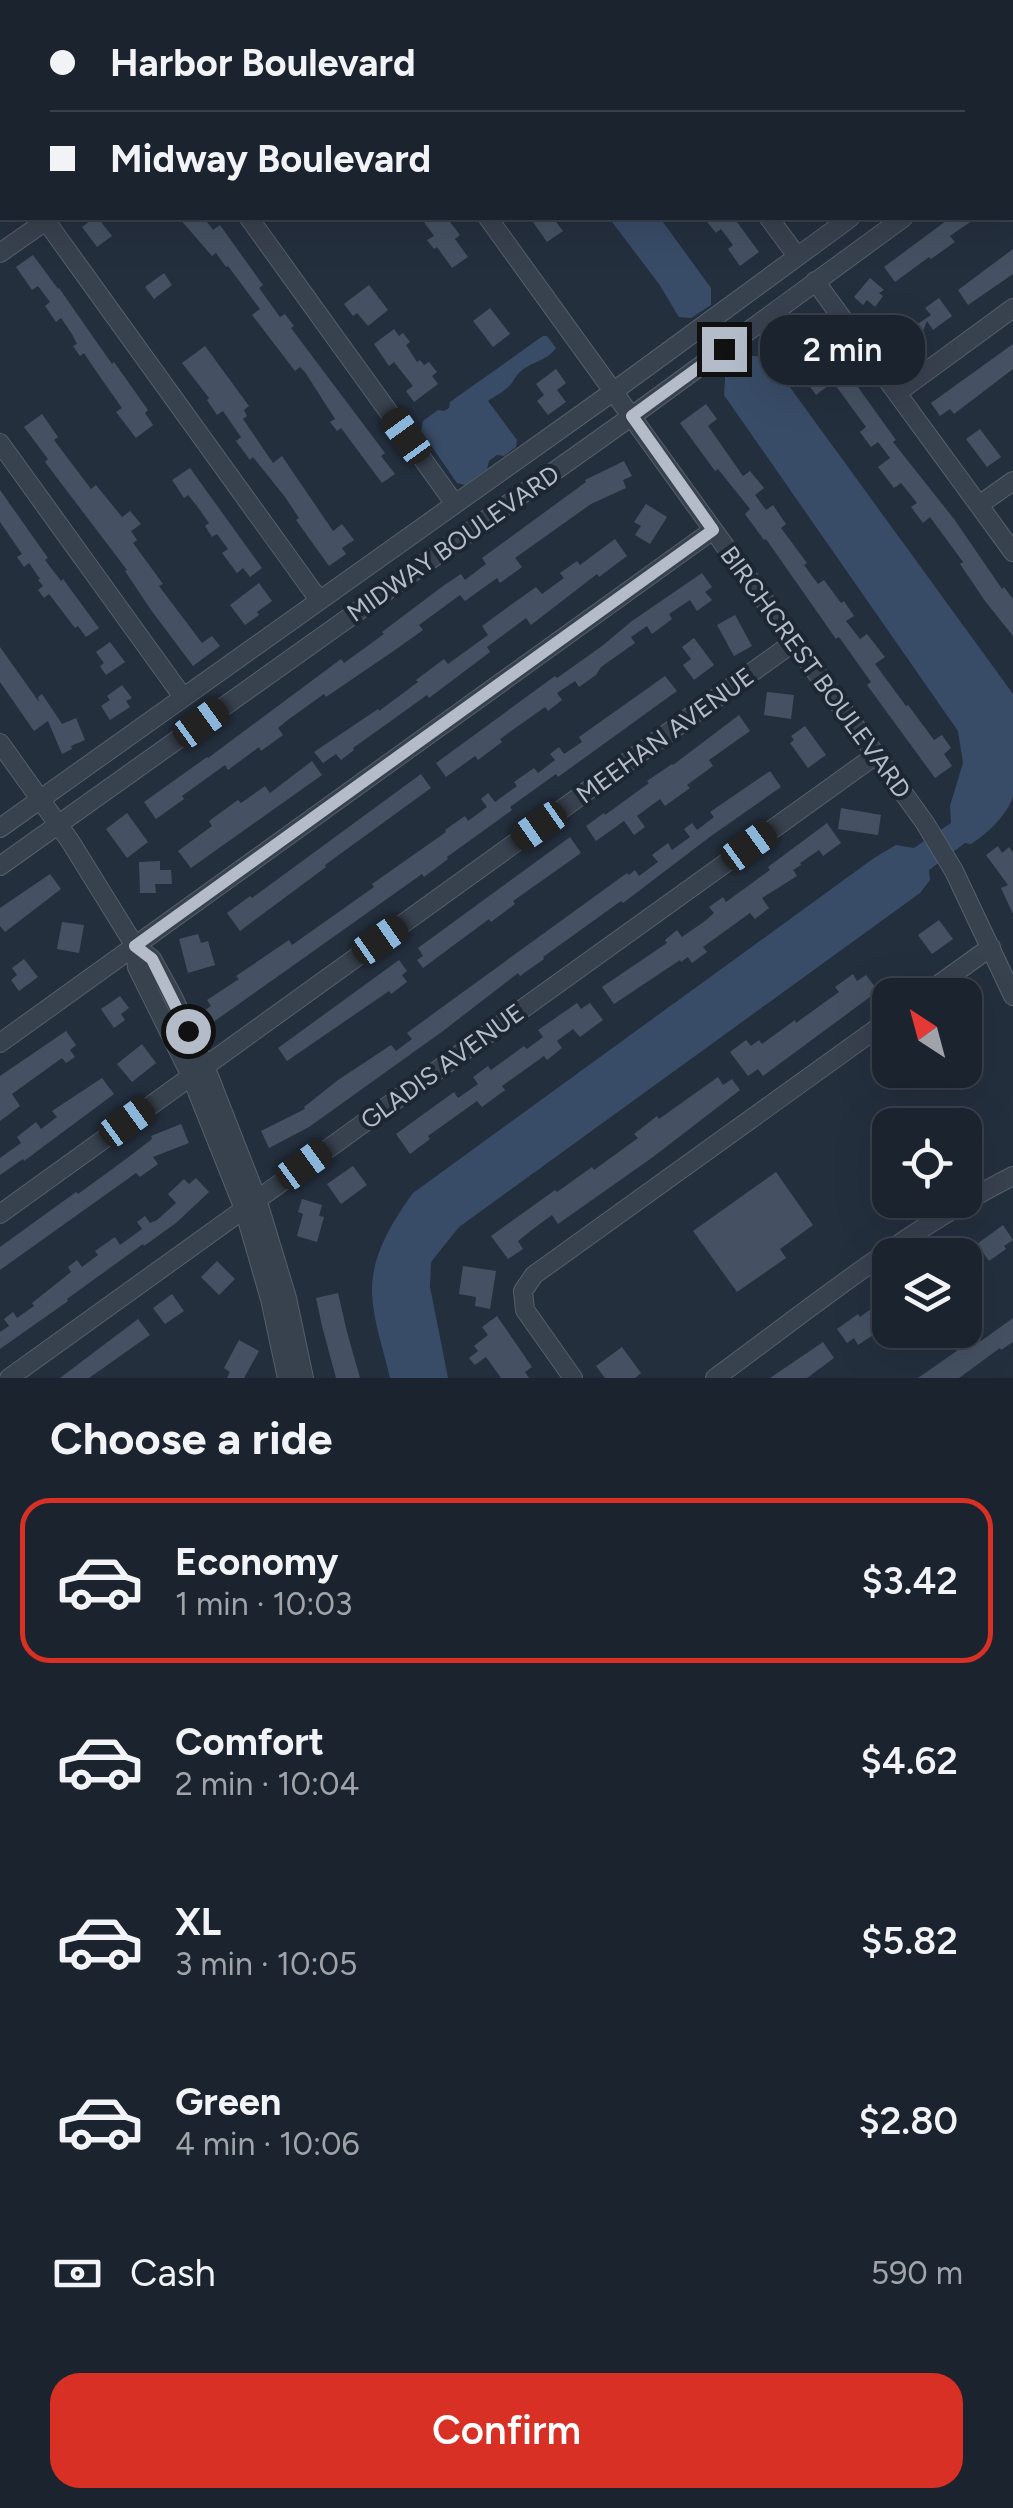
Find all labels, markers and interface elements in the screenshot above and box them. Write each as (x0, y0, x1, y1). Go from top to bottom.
text: Harbor Boulevard (110, 40, 416, 86)
text: Midway Boulevard (110, 136, 431, 182)
callout: 2 min (759, 314, 924, 384)
route end (702, 327, 747, 372)
text: 2 min (803, 331, 882, 369)
car (376, 403, 436, 469)
street label: MIDWAY BOULEVARD (341, 458, 565, 628)
street label: BIRCHCREST BOULEVARD (714, 540, 918, 804)
street label: MEEHAN AVENUE (571, 661, 759, 809)
car (168, 693, 234, 753)
car (506, 797, 572, 855)
car (716, 816, 782, 876)
car (347, 911, 413, 969)
north arrow (872, 978, 982, 1088)
map controls (872, 978, 982, 1348)
street label: GLADIS AVENUE (355, 997, 529, 1135)
route start (166, 1009, 211, 1054)
car (94, 1092, 160, 1152)
button: locate (872, 1108, 982, 1218)
car (271, 1135, 337, 1195)
button: layers (872, 1238, 982, 1348)
text: Choose a ride (50, 1411, 332, 1465)
icon: car (55, 1536, 145, 1626)
text: Economy (175, 1539, 338, 1585)
text: $3.42 (861, 1558, 958, 1604)
text: 1 min · 10:03 (175, 1585, 352, 1623)
icon: car (55, 1716, 145, 1806)
text: Comfort (175, 1719, 324, 1765)
text: $4.62 (861, 1738, 958, 1784)
text: 2 min · 10:04 (175, 1765, 359, 1803)
icon: car (55, 1896, 145, 1986)
text: XL (175, 1899, 221, 1945)
text: $5.82 (861, 1918, 958, 1964)
text: 3 min · 10:05 (175, 1945, 358, 1983)
icon: car (55, 2076, 145, 2166)
text: Green (175, 2079, 281, 2125)
text: $2.80 (858, 2098, 958, 2144)
text: 4 min · 10:06 (175, 2125, 360, 2163)
icon: cash (50, 2246, 105, 2301)
text: Cash (130, 2250, 216, 2296)
text: 590 m (871, 2254, 963, 2292)
button: Confirm (50, 2373, 963, 2488)

